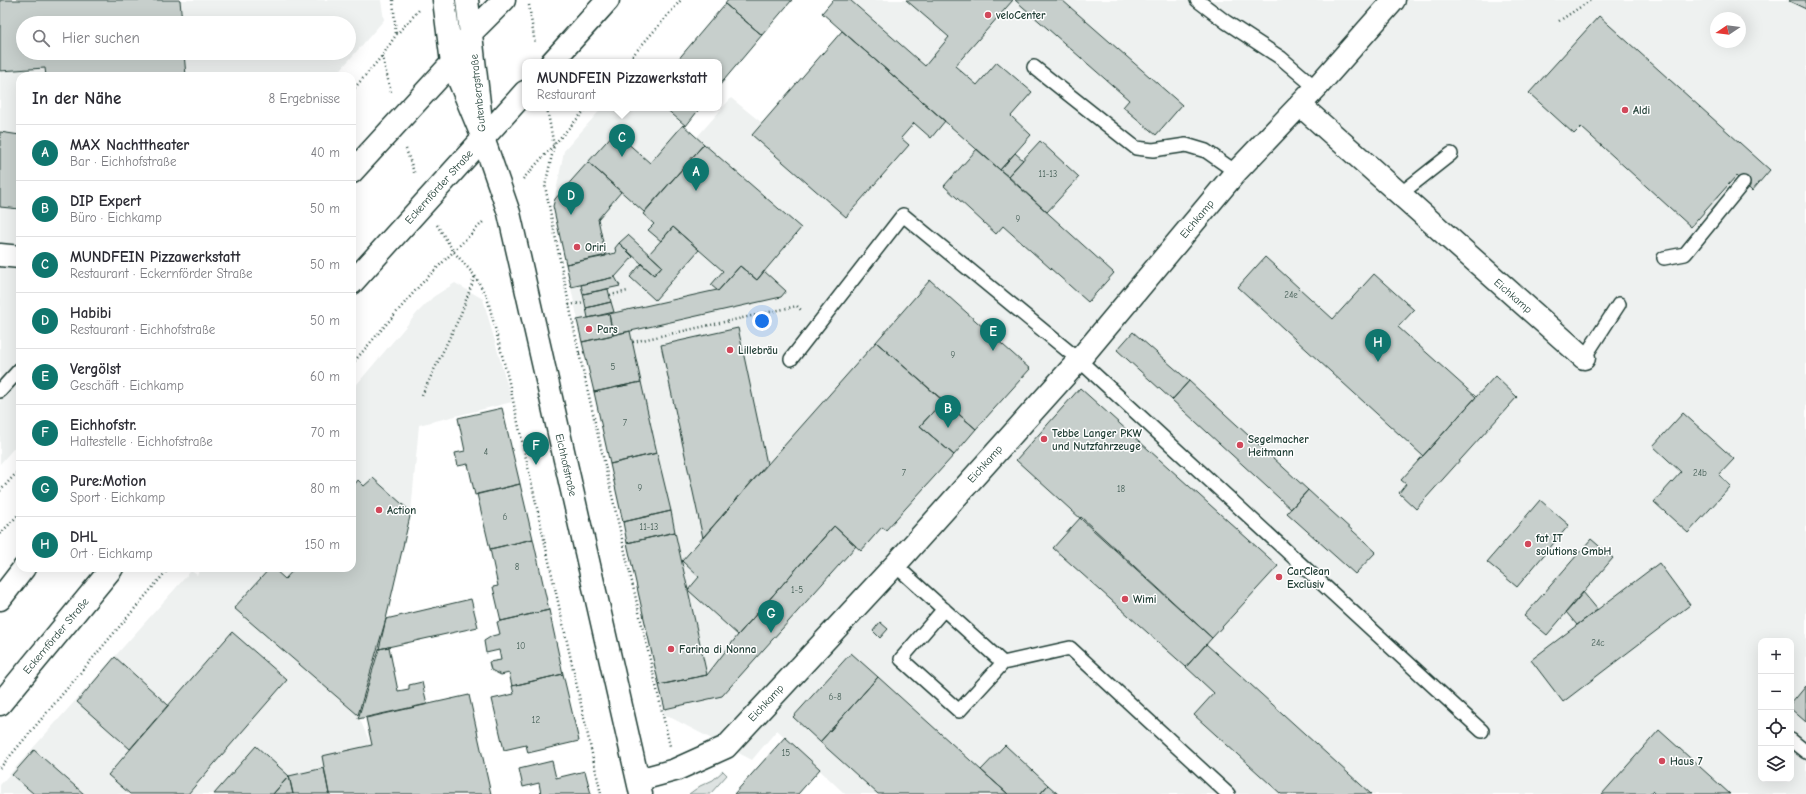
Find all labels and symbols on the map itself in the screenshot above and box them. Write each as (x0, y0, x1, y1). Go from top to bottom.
place label: veloCenter (995, 9, 1046, 22)
marker: veloCenter (983, 10, 993, 20)
north arrow (1710, 12, 1746, 48)
street label: Gutenbergstraße (467, 53, 489, 132)
place label: Aldi (1633, 104, 1650, 117)
marker: Aldi (1620, 105, 1630, 115)
pin: C (609, 124, 635, 157)
street label: Eckernförder Straße (402, 147, 476, 227)
pin: A (683, 158, 709, 191)
house number: 11-13 (1039, 169, 1057, 179)
pin: D (558, 182, 584, 215)
street label: Eichkamp (1177, 197, 1217, 241)
house number: 9 (1016, 214, 1021, 224)
place label: Oriri (585, 241, 606, 254)
marker: Oriri (572, 242, 582, 252)
street label: Eichkamp (1491, 276, 1535, 316)
house number: 24e (1284, 290, 1298, 300)
your location (752, 311, 772, 331)
pin: E (980, 318, 1006, 351)
place label: Pars (597, 323, 618, 336)
marker: Pars (584, 324, 594, 334)
pin: H (1365, 329, 1391, 362)
place label: Lillebräu (738, 344, 778, 357)
marker: Lillebräu (725, 345, 735, 355)
house number: 9 (951, 350, 956, 360)
house number: 5 (611, 362, 616, 372)
pin: B (935, 395, 961, 428)
house number: 7 (623, 418, 628, 428)
place label: Tebbe Langer PKW und Nutzfahrzeuge (1052, 427, 1142, 453)
pin: F (523, 432, 549, 465)
street label: Eichhofstraße (552, 432, 580, 498)
place label: Segelmacher Heitmann (1248, 433, 1309, 459)
marker: Tebbe Langer PKW und Nutzfahrzeuge (1039, 434, 1049, 444)
marker: Segelmacher Heitmann (1235, 440, 1245, 450)
street label: Eichkamp (965, 442, 1005, 485)
house number: 4 (484, 447, 488, 457)
house number: 7 (902, 468, 907, 478)
house number: 24b (1693, 468, 1707, 478)
house number: 9 (638, 483, 643, 493)
house number: 18 (1117, 484, 1125, 494)
place label: Action (387, 504, 416, 517)
marker: Action (374, 505, 384, 515)
house number: 6 (503, 512, 508, 522)
house number: 11-13 (640, 522, 658, 532)
place label: fat IT solutions GmbH (1535, 532, 1611, 558)
marker: fat IT solutions GmbH (1523, 539, 1533, 549)
house number: 8 (515, 562, 520, 572)
place label: CarClean Exclusiv (1287, 565, 1330, 591)
marker: CarClean Exclusiv (1274, 572, 1284, 582)
house number: 1-5 (791, 585, 803, 595)
place label: Wimi (1133, 593, 1156, 606)
marker: Wimi (1120, 594, 1130, 604)
street label: Eckernförder Straße (20, 595, 92, 677)
pin: G (758, 600, 784, 633)
house number: 24c (1591, 638, 1605, 648)
house number: 10 (516, 641, 526, 651)
place label: Farina di Nonna (679, 643, 756, 656)
marker: Farina di Nonna (666, 644, 676, 654)
street label: Eichkamp (746, 682, 787, 724)
house number: 6-8 (828, 692, 842, 702)
house number: 12 (532, 715, 540, 725)
house number: 15 (782, 748, 790, 758)
place label: Haus 7 (1670, 755, 1703, 768)
marker: Haus 7 (1657, 756, 1667, 766)

